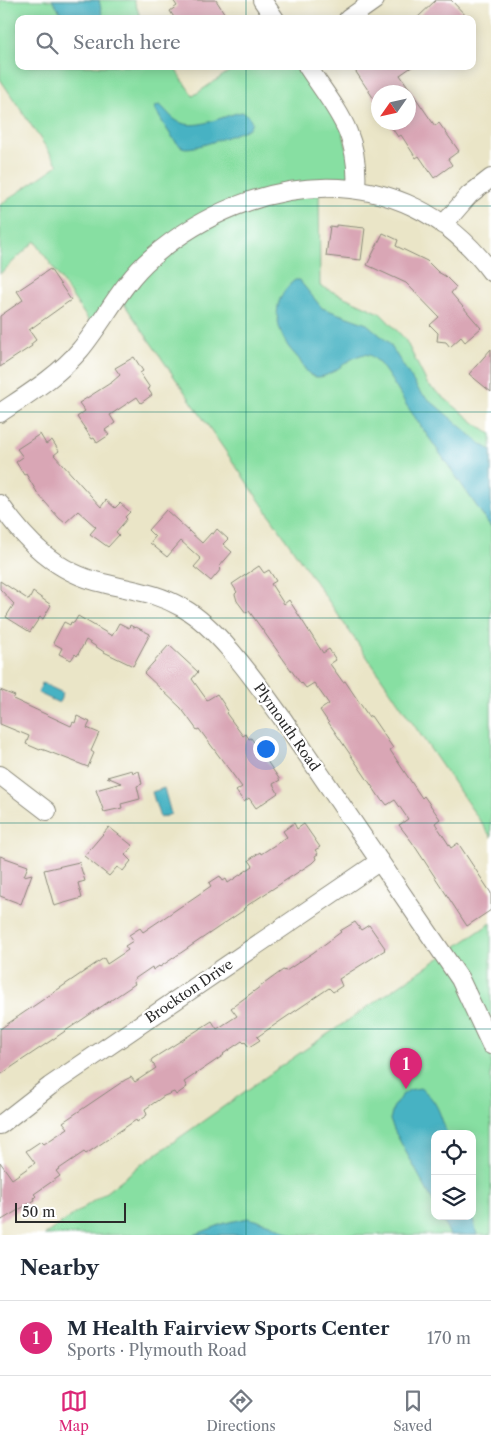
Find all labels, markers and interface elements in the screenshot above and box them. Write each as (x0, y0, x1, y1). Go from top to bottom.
search box (15, 15, 476, 70)
icon: search (33, 29, 61, 57)
text: Search here (73, 31, 181, 54)
north arrow (371, 85, 416, 130)
street label: Plymouth Road (250, 679, 324, 775)
your location (253, 736, 279, 762)
street label: Brockton Drive (142, 955, 236, 1027)
pin: 1 (390, 1048, 422, 1089)
map controls (431, 1130, 476, 1220)
button: locate (431, 1130, 476, 1175)
button: layers (431, 1175, 476, 1220)
scale bar (15, 1200, 126, 1223)
text: 50 m (22, 1203, 55, 1221)
text: Nearby (20, 1255, 99, 1280)
text: M Health Fairview Sports Center (67, 1317, 389, 1340)
text: 1 (32, 1328, 40, 1348)
text: 170 m (427, 1328, 471, 1348)
text: Sports · Plymouth Road (67, 1340, 247, 1360)
tab: Map (59, 1387, 89, 1435)
tab: Directions (206, 1387, 276, 1435)
tab: Saved (393, 1387, 432, 1435)

